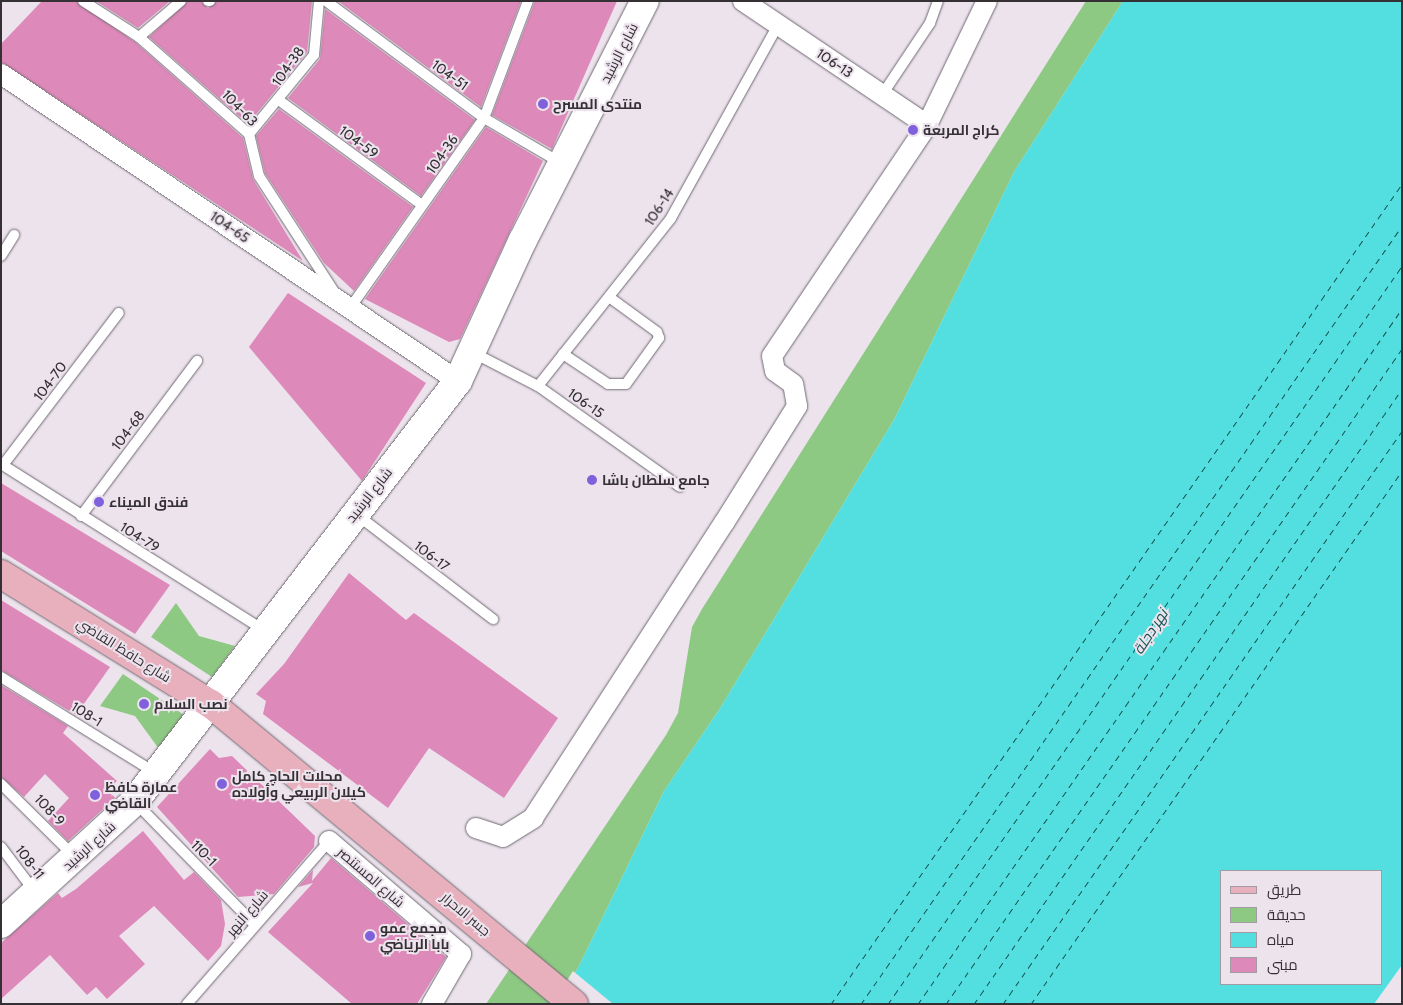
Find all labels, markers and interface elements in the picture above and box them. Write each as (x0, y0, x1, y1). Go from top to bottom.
street label: شارع الرشيد (597, 20, 641, 86)
street label: 104-38 (268, 43, 308, 89)
street label: 106-13 (814, 45, 856, 81)
street label: 104-51 (429, 56, 471, 94)
street label: 104-63 (219, 86, 261, 130)
place label: منتدى المسرح (553, 96, 642, 112)
marker: منتدى المسرح (537, 98, 549, 110)
street label: 104-59 (336, 122, 382, 162)
place label: كراج المربعة (923, 122, 999, 138)
marker: كراج المربعة (907, 124, 919, 136)
street label: 104-36 (423, 131, 461, 177)
street label: 106-14 (641, 185, 677, 229)
street label: 104-65 (207, 208, 253, 246)
street label: 104-70 (30, 358, 70, 404)
street label: 106-15 (565, 385, 607, 421)
street label: 104-68 (108, 407, 148, 453)
street label: شارع الرشيد (342, 464, 396, 526)
place label: جامع سلطان باشا (602, 472, 710, 488)
marker: جامع سلطان باشا (586, 474, 598, 486)
place label: فندق الميناء (109, 494, 188, 510)
marker: فندق الميناء (93, 496, 105, 508)
street label: 104-79 (117, 518, 163, 556)
street label: 106-17 (411, 537, 453, 575)
water label: نهر دجلة (1130, 606, 1172, 658)
street label: شارع حافظ القاضي (74, 614, 174, 686)
place label: نصب السلام (154, 696, 228, 712)
street label: 108-1 (69, 698, 105, 730)
marker: نصب السلام (138, 698, 150, 710)
place label: محلات الحاج كامل كيلان الربيعي وأولاده (232, 768, 366, 800)
marker: محلات الحاج كامل كيلان الربيعي وأولاده (216, 778, 228, 790)
place label: عمارة حافظ القاضي (105, 779, 177, 812)
marker: عمارة حافظ القاضي (89, 789, 101, 801)
street label: 108-9 (31, 791, 69, 829)
street label: شارع الرشيد (59, 818, 119, 874)
street label: 110-1 (188, 837, 220, 869)
street label: 108-11 (12, 842, 48, 882)
street label: شارع المستنصر (334, 843, 408, 911)
legend (1220, 870, 1383, 985)
text: طريق (1267, 881, 1301, 899)
street label: شارع النهر (222, 887, 272, 939)
street label: جسر الاحرار (438, 889, 494, 939)
text: حديقة (1267, 906, 1306, 924)
place label: مجمع عمو بابا الرياضي (380, 920, 449, 952)
marker: مجمع عمو بابا الرياضي (364, 930, 376, 942)
text: مياه (1267, 931, 1294, 949)
text: مبنى (1267, 956, 1298, 974)

